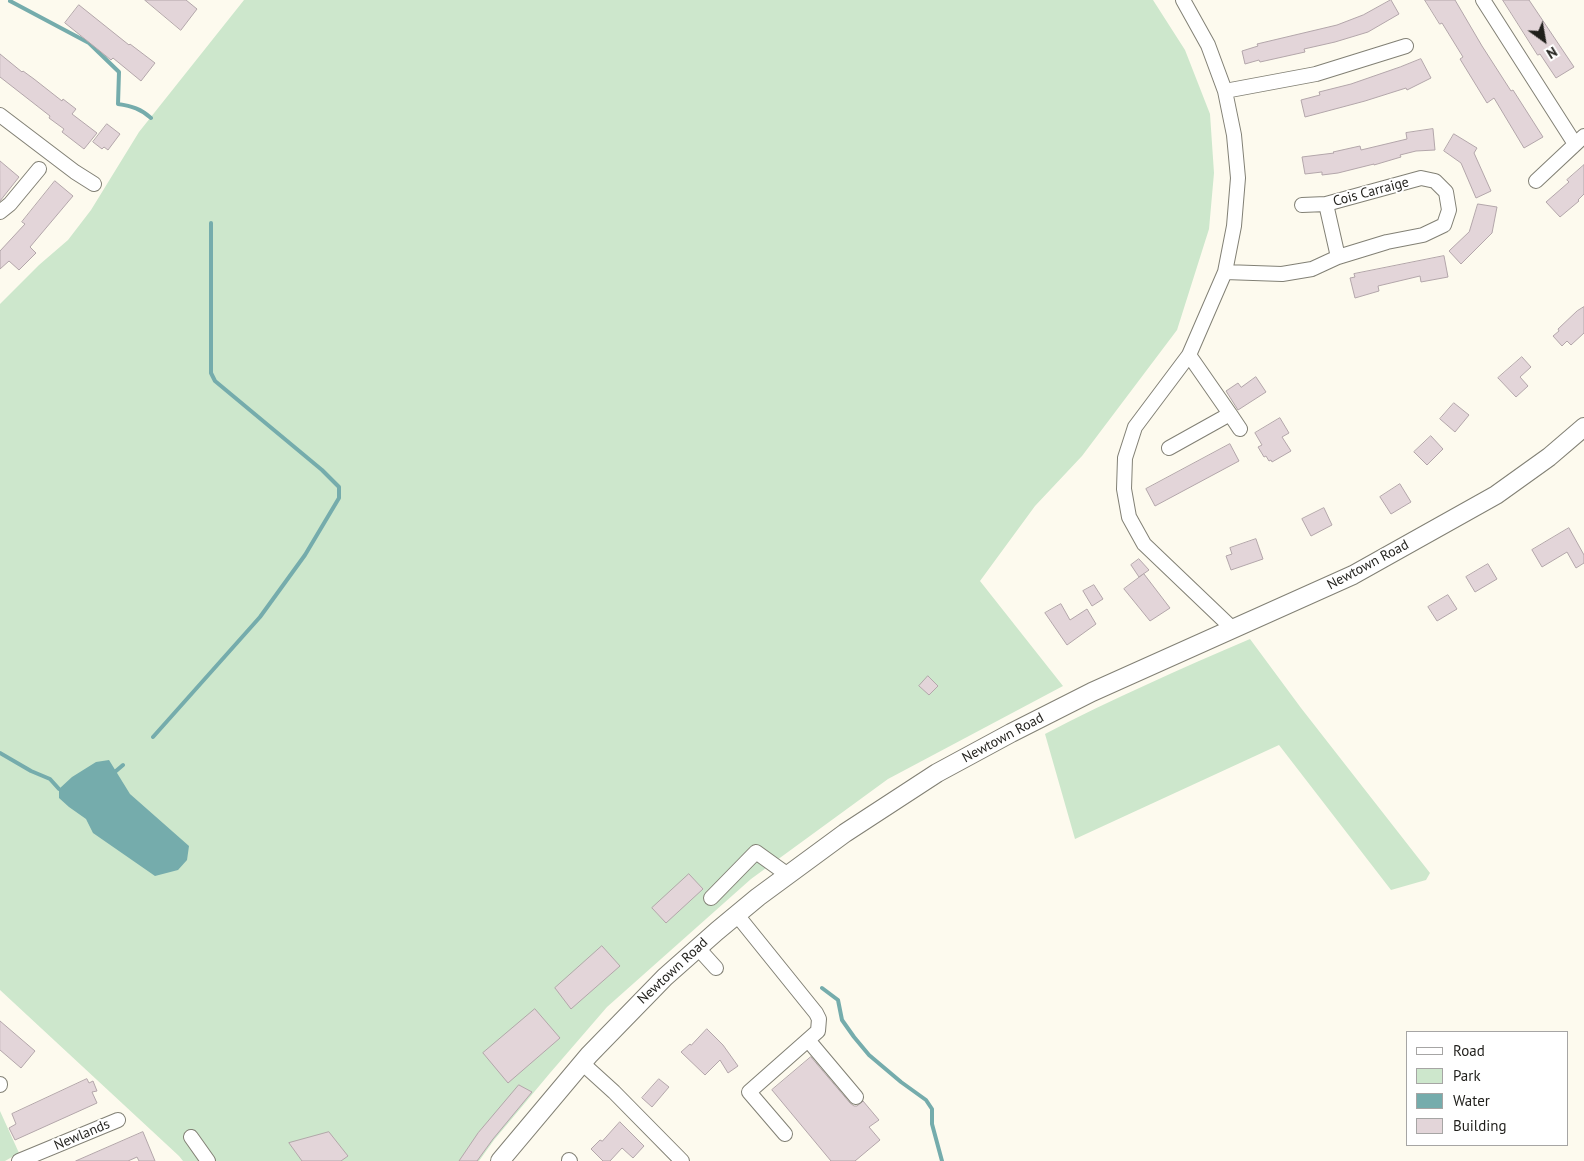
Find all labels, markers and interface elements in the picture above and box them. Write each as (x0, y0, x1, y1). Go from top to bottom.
north arrow (1519, 15, 1569, 65)
text: N (1543, 43, 1561, 63)
street label: Cois Carraige (1331, 174, 1411, 210)
street label: Newtown Road (1324, 536, 1412, 594)
street label: Newtown Road (959, 709, 1047, 767)
street label: Newtown Road (634, 934, 712, 1008)
legend (1406, 1031, 1569, 1146)
text: Road (1453, 1041, 1485, 1060)
text: Park (1453, 1066, 1481, 1085)
text: Water (1453, 1091, 1490, 1110)
street label: Newlands (52, 1116, 112, 1154)
text: Building (1453, 1116, 1507, 1135)

